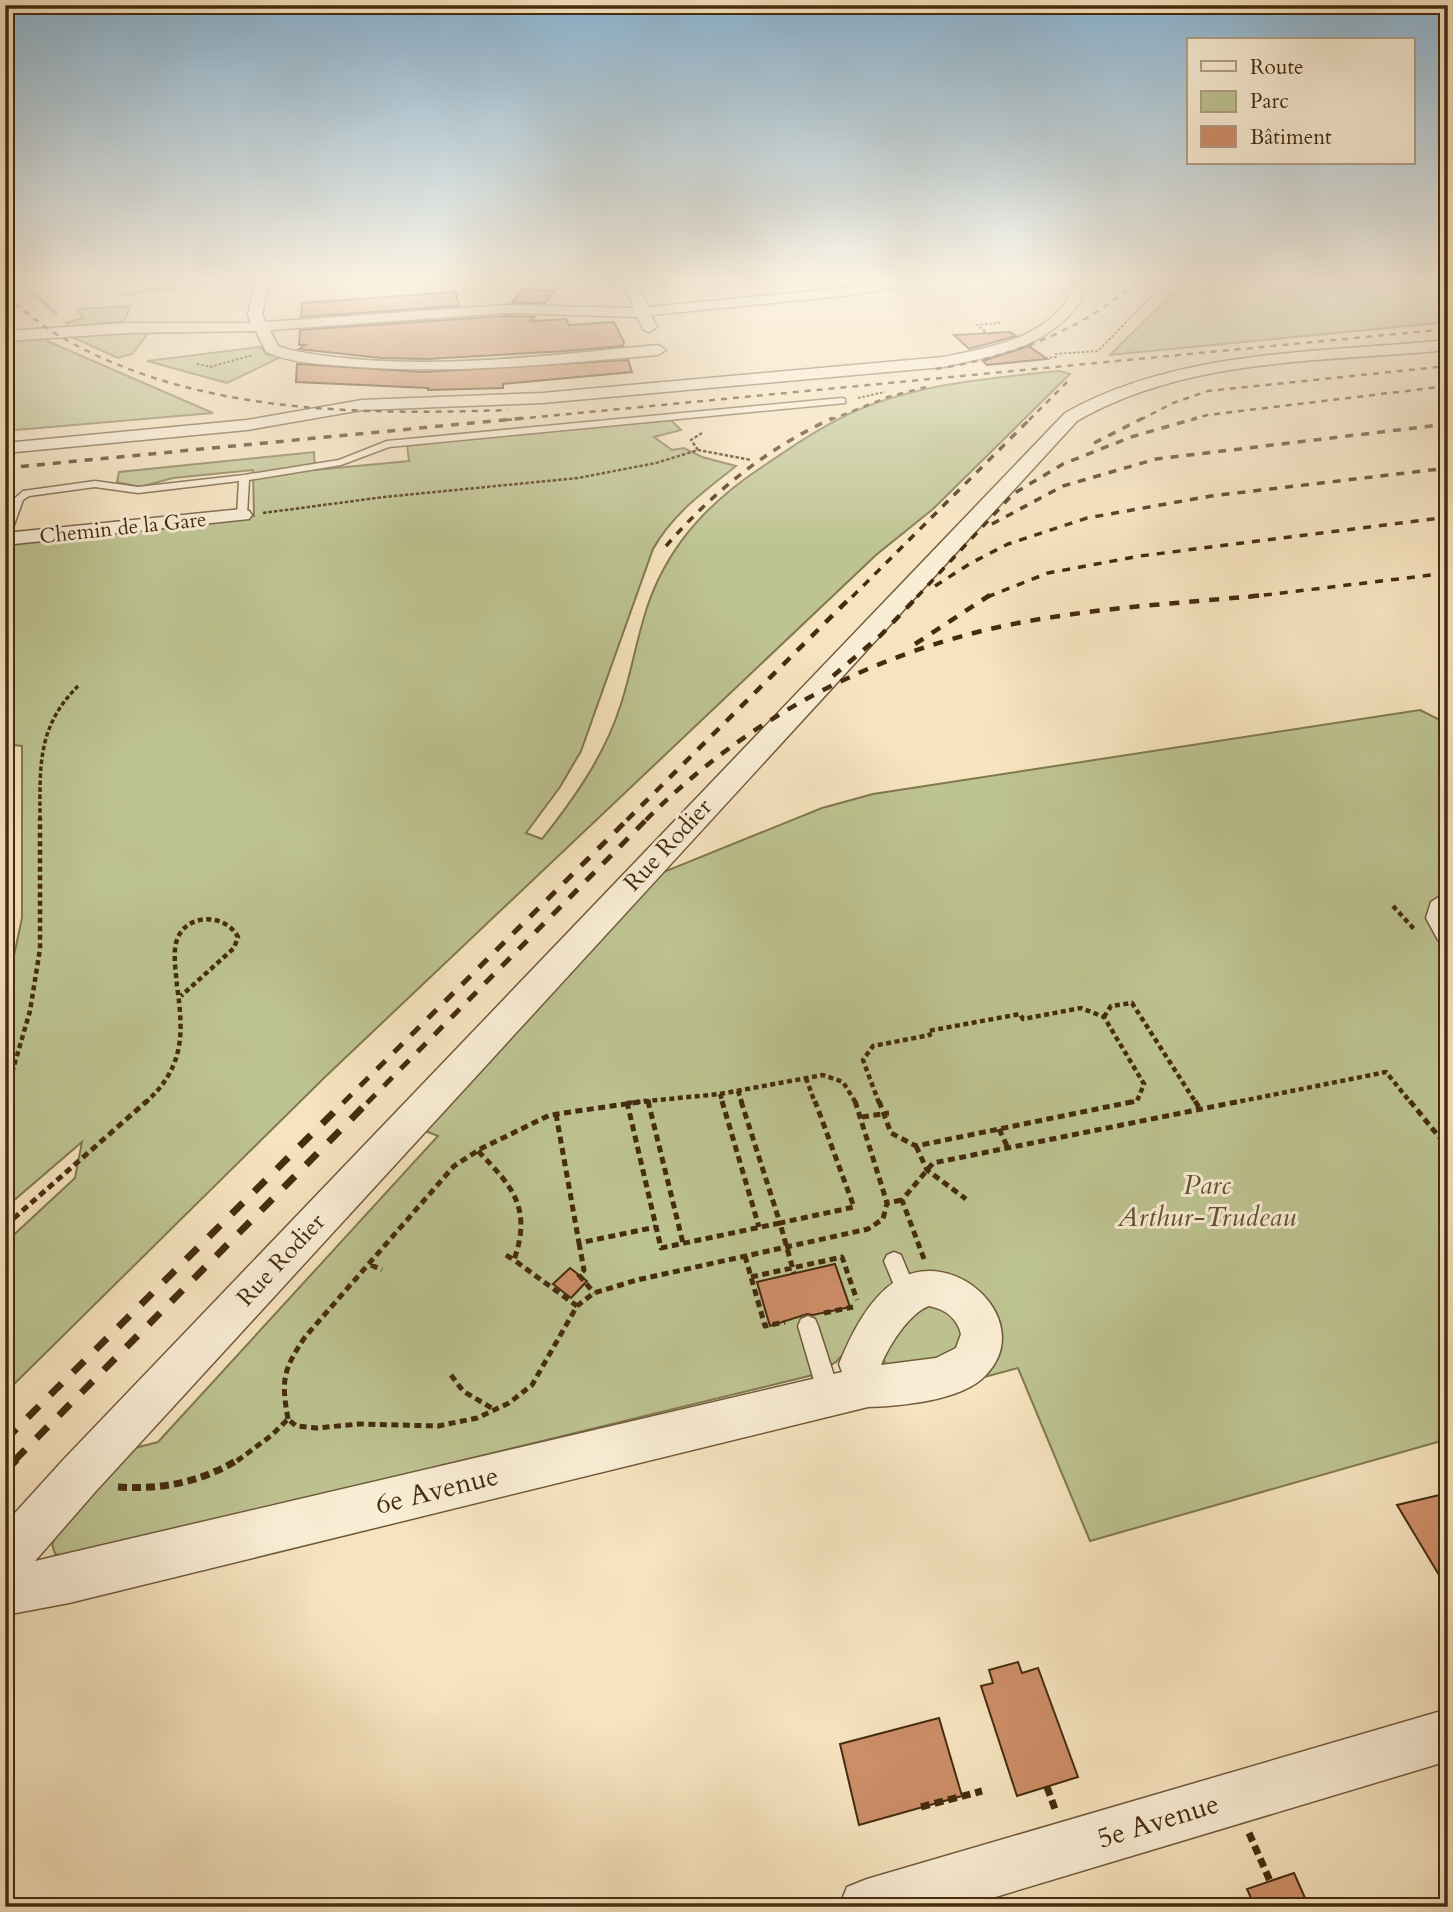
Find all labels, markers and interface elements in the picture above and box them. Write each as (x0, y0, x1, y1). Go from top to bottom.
legend (1187, 38, 1414, 164)
text: Route (1250, 53, 1304, 82)
text: Parc (1250, 87, 1289, 116)
text: Bâtiment (1250, 123, 1332, 152)
street label: Chemin de la Gare (38, 505, 208, 551)
street label: Rue Rodier (616, 791, 720, 899)
park label: Parc Arthur-Trudeau (1117, 1166, 1297, 1236)
street label: Rue Rodier (229, 1206, 333, 1314)
street label: 6e Avenue (372, 1456, 502, 1524)
street label: 5e Avenue (1092, 1785, 1224, 1857)

